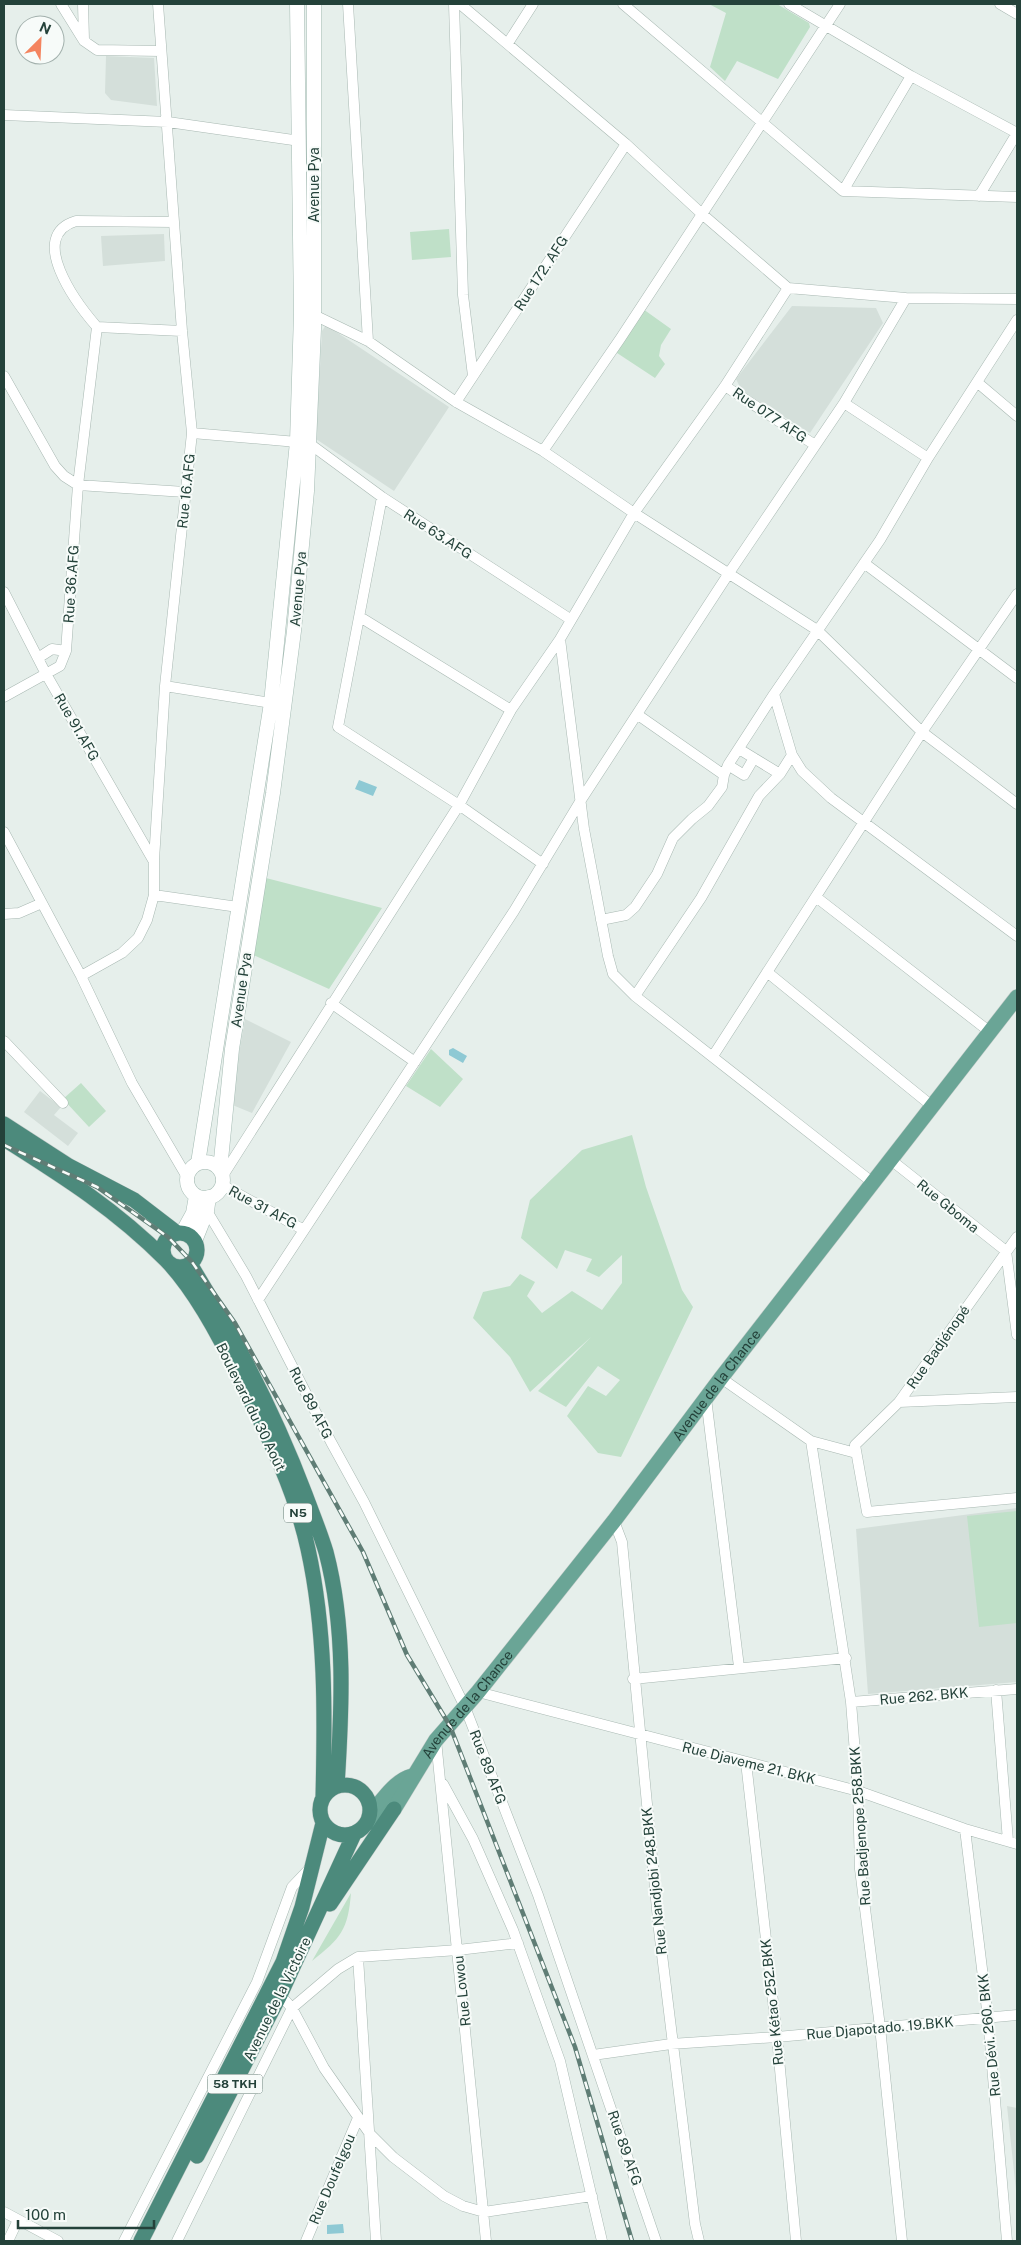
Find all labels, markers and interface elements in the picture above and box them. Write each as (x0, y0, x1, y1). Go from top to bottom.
north arrow (15, 15, 65, 65)
text: N (37, 19, 54, 38)
street label: Avenue Pya (306, 147, 322, 223)
street label: Rue 172. AFG (511, 232, 571, 314)
street label: Rue 077 AFG (730, 384, 810, 446)
street label: Rue 16.AFG (174, 453, 198, 529)
street label: Rue 63.AFG (401, 506, 475, 562)
street label: Rue 36.AFG (60, 544, 82, 624)
street label: Avenue Pya (287, 551, 309, 627)
street label: Rue 91.AFG (51, 690, 103, 764)
street label: Avenue Pya (228, 951, 254, 1029)
street label: Rue Gboma (914, 1176, 982, 1236)
street label: Rue 31 AFG (226, 1182, 300, 1232)
street label: Rue Badjénopé (903, 1302, 973, 1392)
street label: Avenue de la Chance (669, 1326, 764, 1444)
street label: Boulevard du 30 Août (213, 1340, 289, 1474)
street label: Rue 89 AFG (286, 1364, 336, 1442)
road number: N5 (284, 1504, 312, 1522)
street label: Avenue de la Chance (419, 1647, 516, 1761)
street label: Rue 262. BKK (879, 1684, 970, 1708)
street label: Rue 89 AFG (466, 1728, 510, 1806)
street label: Rue Djaveme 21. BKK (681, 1739, 818, 1787)
street label: Rue Badjenope 258.BKK (846, 1745, 874, 1906)
street label: Rue Nandjobi 248.BKK (638, 1806, 670, 1956)
street label: Avenue de la Victoire (240, 1934, 314, 2064)
street label: Rue Kétao 252.BKK (757, 1937, 787, 2066)
street label: Rue Lowou (450, 1955, 474, 2027)
street label: Rue Dévi. 260. BKK (975, 1972, 1003, 2097)
street label: Rue Djapotado. 19.BKK (806, 2014, 955, 2042)
road number: 58 TKH (208, 2074, 262, 2094)
street label: Rue 89 AFG (605, 2108, 645, 2188)
street label: Rue Doufelgou (306, 2131, 358, 2227)
scale bar (18, 2198, 154, 2230)
text: 100 m (25, 2206, 66, 2223)

